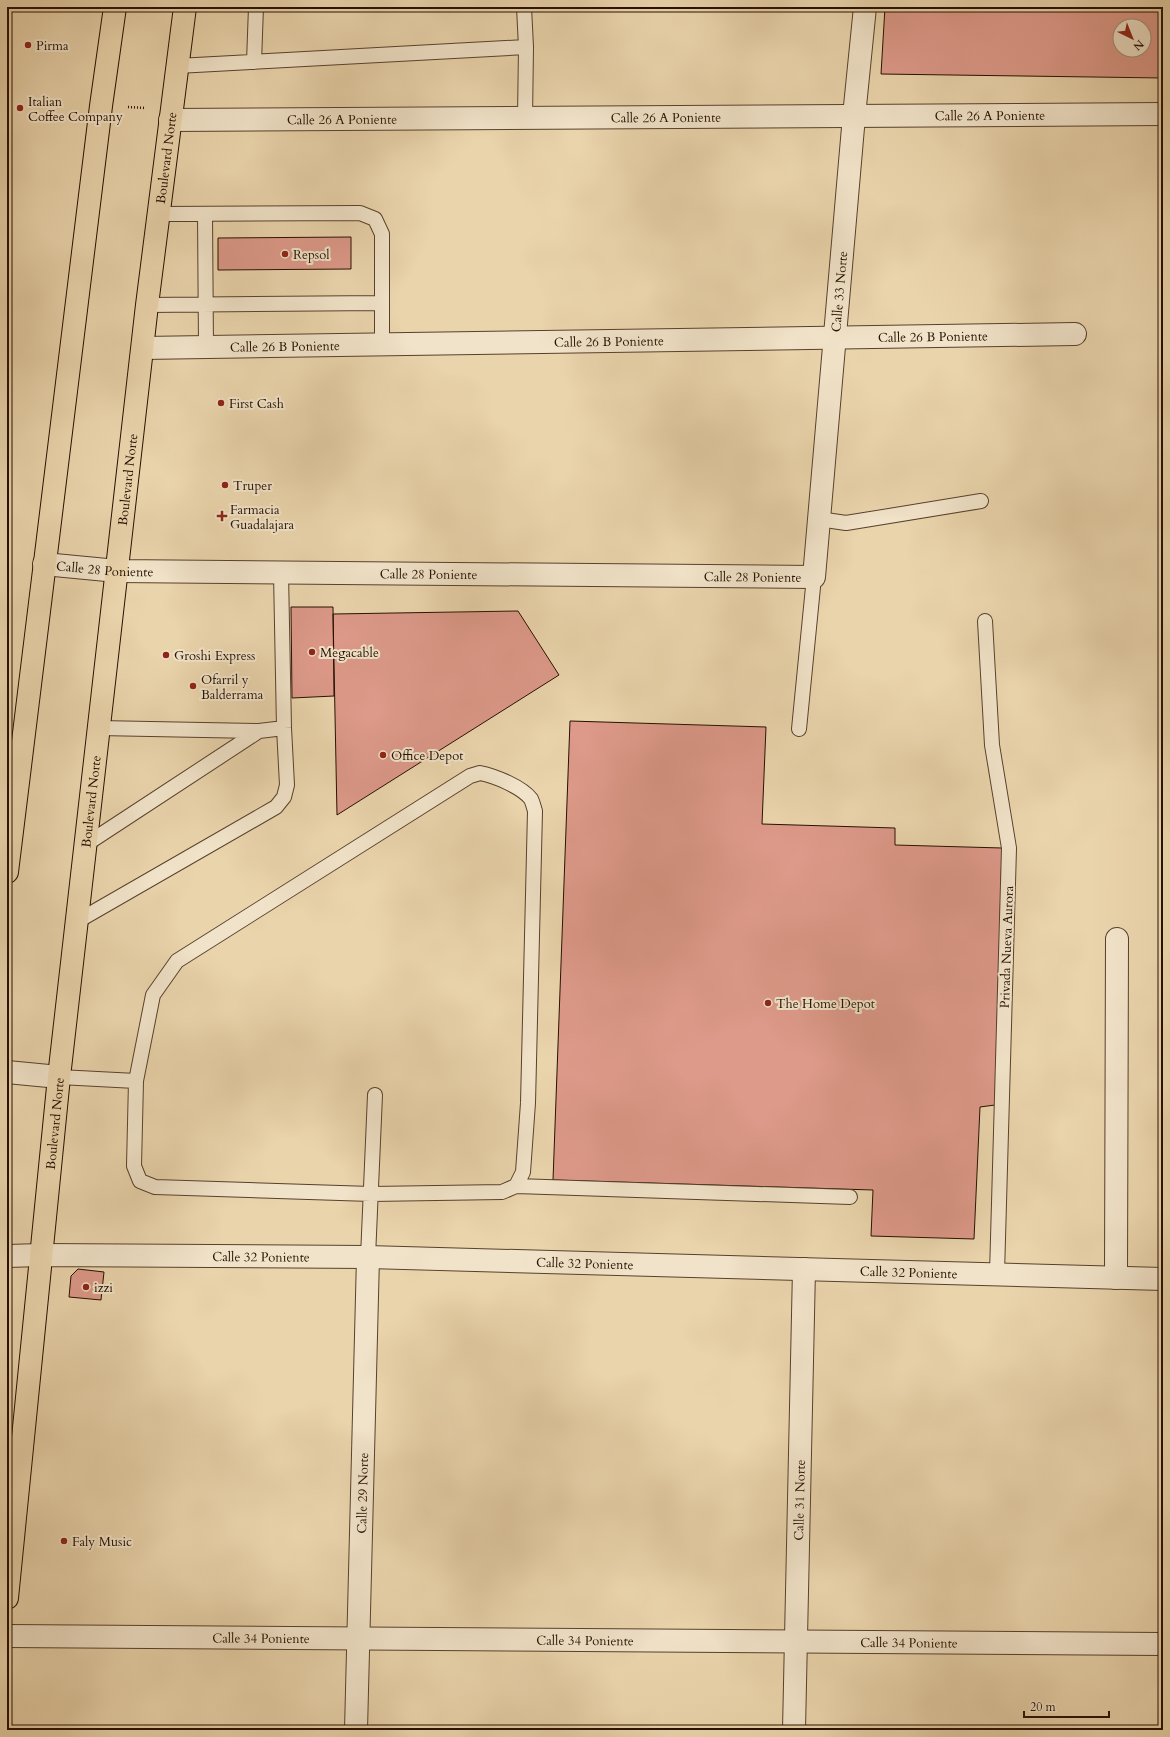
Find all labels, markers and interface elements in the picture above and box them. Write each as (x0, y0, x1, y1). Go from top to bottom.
north arrow (1112, 18, 1152, 58)
text: N (1130, 36, 1147, 54)
place label: Pirma (36, 37, 69, 55)
marker: Pirma (23, 40, 33, 50)
place label: Italian Coffee Company (28, 93, 123, 126)
marker: Italian Coffee Company (15, 103, 25, 113)
street label: Calle 26 A Poniente (935, 107, 1045, 125)
street label: Calle 26 A Poniente (611, 109, 721, 127)
street label: Boulevard Norte (152, 111, 182, 205)
street label: Calle 26 A Poniente (287, 111, 397, 129)
place label: Repsol (293, 246, 330, 264)
marker: Repsol (280, 249, 290, 259)
street label: Calle 33 Norte (827, 250, 852, 333)
street label: Calle 26 B Poniente (878, 327, 988, 347)
street label: Calle 26 B Poniente (554, 332, 664, 352)
street label: Calle 26 B Poniente (230, 337, 340, 357)
place label: First Cash (229, 395, 284, 413)
marker: First Cash (216, 398, 226, 408)
street label: Boulevard Norte (114, 433, 142, 527)
place label: Truper (233, 477, 272, 495)
marker: Truper (220, 480, 230, 490)
place label: Farmacia Guadalajara (230, 501, 295, 534)
marker: Farmacia Guadalajara (217, 511, 227, 521)
street label: Calle 28 Poniente (55, 557, 154, 581)
street label: Calle 28 Poniente (380, 565, 478, 584)
street label: Calle 28 Poniente (704, 568, 802, 587)
place label: Megacable (320, 644, 379, 662)
place label: Groshi Express (174, 647, 255, 665)
marker: Megacable (307, 647, 317, 657)
marker: Groshi Express (161, 650, 171, 660)
place label: Ofarril y Balderrama (201, 671, 264, 704)
marker: Ofarril y Balderrama (188, 681, 198, 691)
place label: Office Depot (391, 747, 463, 765)
marker: Office Depot (378, 750, 388, 760)
street label: Boulevard Norte (77, 754, 106, 848)
street label: Privada Nueva Aurora (996, 885, 1018, 1009)
place label: The Home Depot (776, 995, 875, 1013)
marker: The Home Depot (763, 998, 773, 1008)
street label: Boulevard Norte (42, 1076, 69, 1170)
street label: Calle 32 Poniente (212, 1248, 310, 1267)
street label: Calle 32 Poniente (536, 1254, 634, 1274)
street label: Calle 32 Poniente (860, 1263, 958, 1283)
place label: izzi (94, 1279, 113, 1297)
marker: izzi (81, 1282, 91, 1292)
street label: Calle 29 Norte (353, 1452, 373, 1534)
street label: Calle 31 Norte (790, 1459, 810, 1541)
place label: Faly Music (72, 1533, 132, 1551)
marker: Faly Music (59, 1536, 69, 1546)
street label: Calle 34 Poniente (212, 1629, 310, 1648)
street label: Calle 34 Poniente (536, 1632, 634, 1650)
street label: Calle 34 Poniente (860, 1634, 958, 1653)
scale bar (1024, 1693, 1109, 1719)
text: 20 m (1030, 1699, 1057, 1715)

